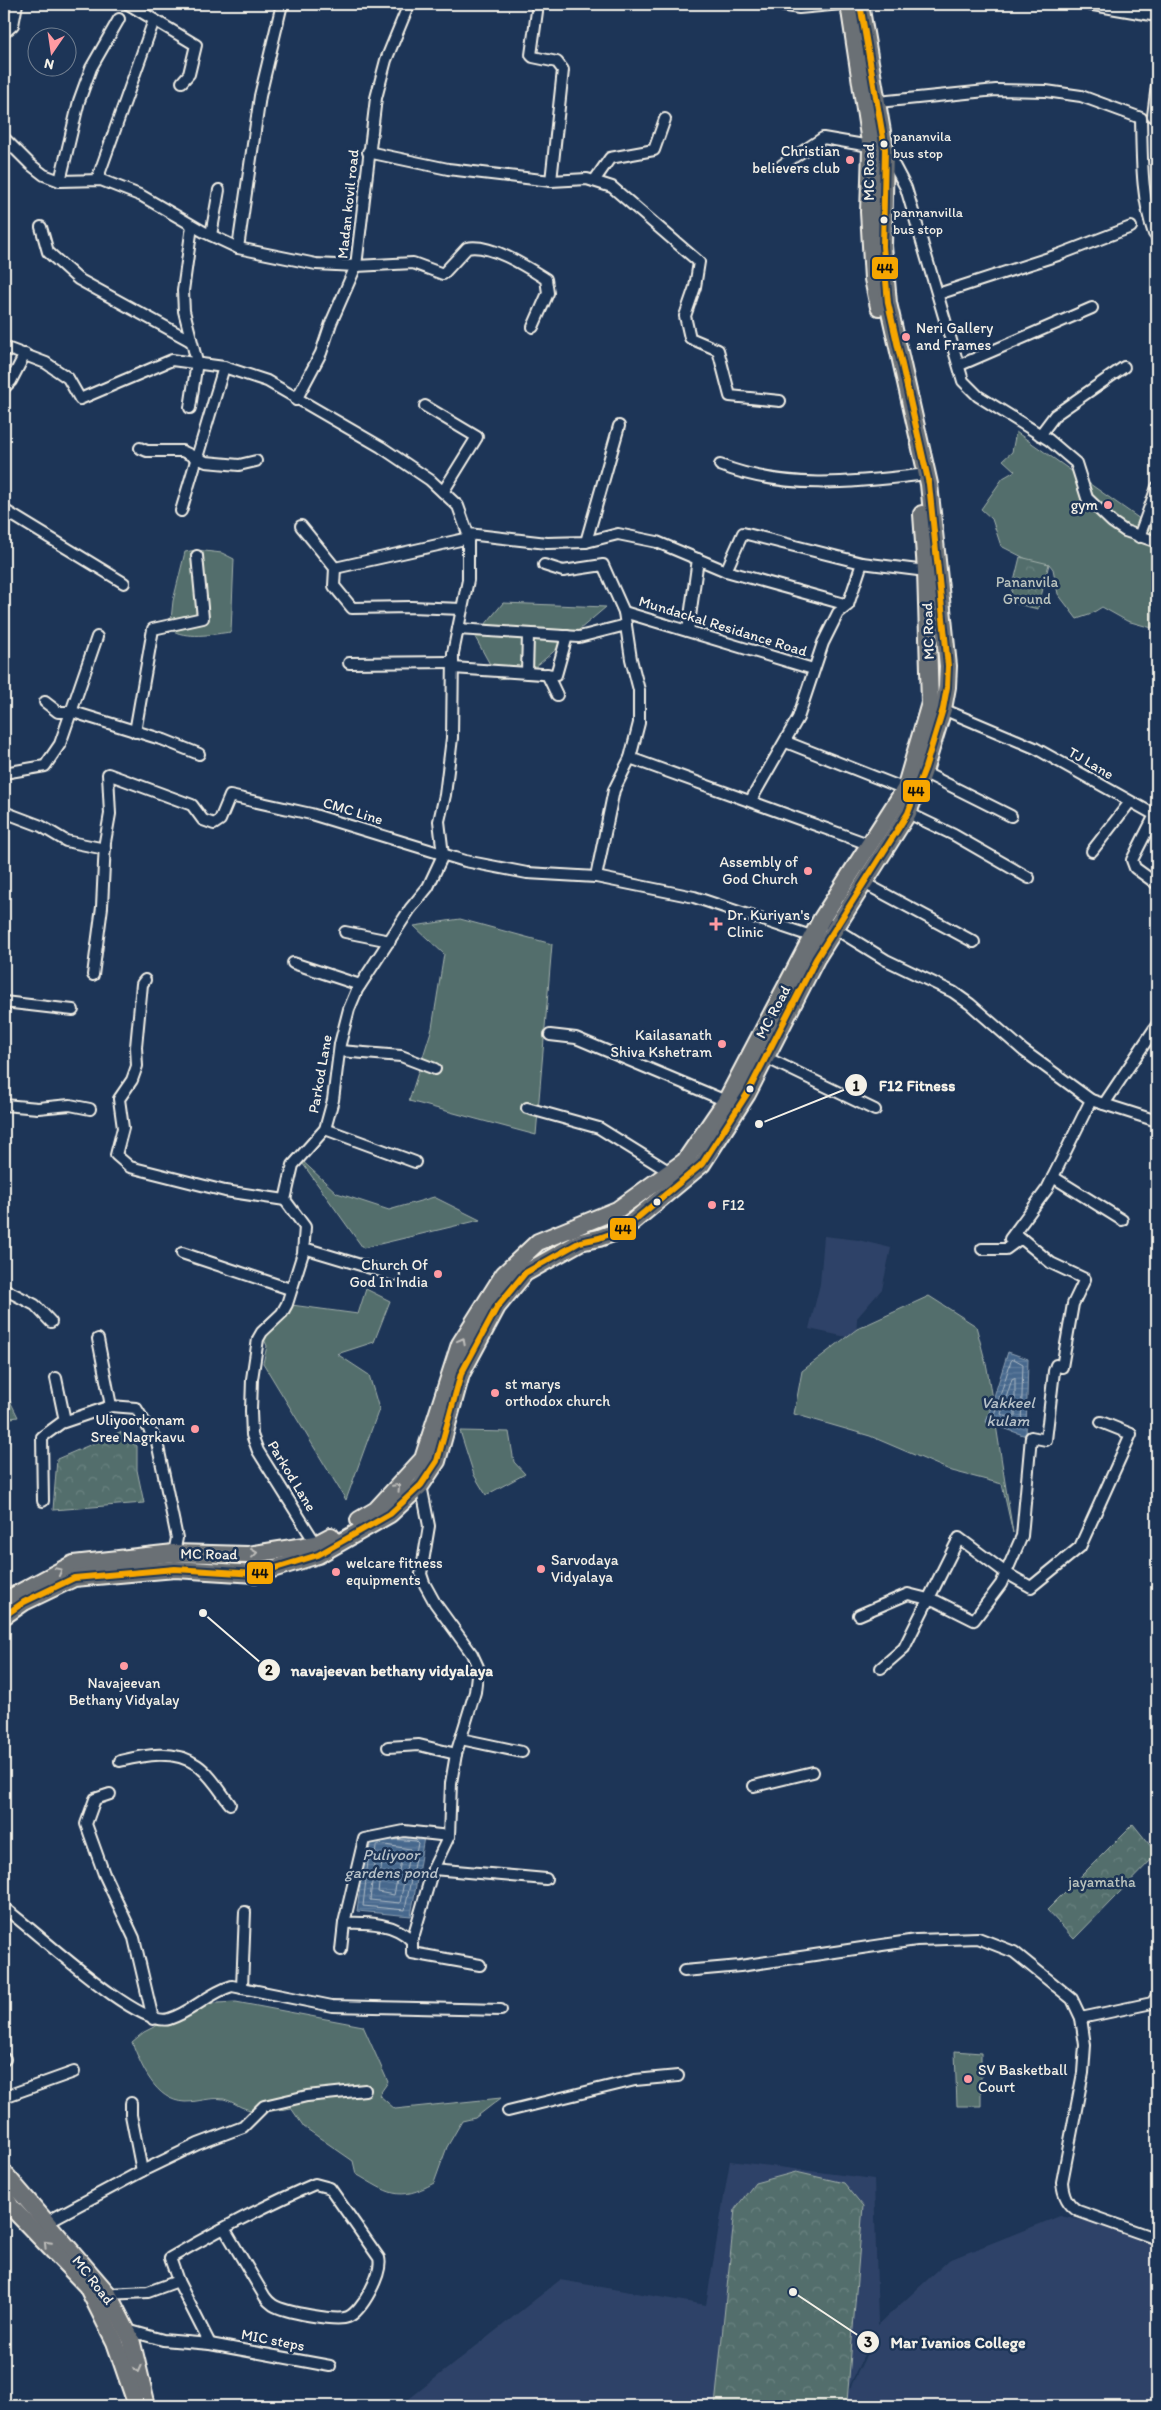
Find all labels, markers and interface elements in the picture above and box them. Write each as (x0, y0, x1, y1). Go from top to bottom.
north arrow (28, 28, 78, 78)
text: N (43, 55, 56, 74)
place label: pananvila bus stop (893, 128, 952, 162)
marker: pananvila bus stop (879, 139, 889, 149)
place label: Christian believers club (752, 142, 840, 177)
street label: MC Road (860, 143, 878, 201)
street label: Madan kovil road (333, 148, 363, 260)
marker: Christian believers club (844, 154, 856, 166)
place label: pannanvilla bus stop (893, 204, 964, 238)
marker: pannanvilla bus stop (879, 215, 889, 225)
line badge: 44 (871, 256, 899, 280)
text: 44 (877, 260, 894, 277)
place label: Neri Gallery and Frames (916, 319, 993, 354)
marker: Neri Gallery and Frames (900, 331, 912, 343)
place label: gym (1071, 496, 1098, 514)
marker: gym (1102, 499, 1114, 511)
park label: Pananvila Ground (996, 573, 1058, 608)
street label: Mundackal Residance Road (637, 592, 810, 660)
street label: MC Road (918, 601, 938, 660)
street label: TJ Lane (1065, 743, 1117, 783)
line badge: 44 (902, 779, 931, 803)
text: 44 (908, 783, 925, 800)
street label: CMC Line (321, 793, 385, 829)
place label: Assembly of God Church (719, 853, 798, 888)
marker: Assembly of God Church (802, 865, 814, 877)
place label: Dr. Kuriyan's Clinic (727, 906, 810, 941)
marker: Dr. Kuriyan's Clinic (709, 917, 723, 931)
street label: MC Road (752, 982, 795, 1042)
place label: Kailasanath Shiva Kshetram (611, 1026, 712, 1061)
street label: Parkod Lane (304, 1033, 336, 1115)
marker: Kailasanath Shiva Kshetram (716, 1038, 728, 1050)
callout: F12 Fitness (844, 1070, 965, 1101)
text: F12 Fitness (879, 1076, 955, 1095)
text: 1 (853, 1077, 860, 1095)
unlabelled marker (745, 1084, 755, 1094)
place label: F12 (722, 1196, 745, 1214)
unlabelled marker (652, 1197, 662, 1207)
marker: F12 (706, 1199, 718, 1211)
line badge: 44 (609, 1217, 637, 1241)
text: 44 (615, 1221, 632, 1238)
place label: Church Of God In India (349, 1256, 429, 1291)
marker: Church Of God In India (432, 1268, 444, 1280)
one-way arrow (456, 1338, 466, 1347)
place label: st marys orthodox church (505, 1375, 610, 1410)
marker: st marys orthodox church (489, 1387, 501, 1399)
water label: Vakkeel kulam (981, 1393, 1036, 1430)
place label: Uliyoorkonam Sree Nagrkavu (91, 1411, 185, 1446)
marker: Uliyoorkonam Sree Nagrkavu (189, 1423, 201, 1435)
street label: Parkod Lane (264, 1437, 320, 1515)
one-way arrow (391, 1484, 400, 1493)
street label: MC Road (180, 1545, 239, 1564)
one-way arrow (250, 1549, 259, 1559)
place label: Sarvodaya Vidyalaya (551, 1551, 619, 1586)
place label: welcare fitness equipments (346, 1554, 443, 1589)
line badge: 44 (246, 1561, 274, 1585)
marker: Sarvodaya Vidyalaya (535, 1563, 547, 1575)
text: 44 (252, 1565, 269, 1582)
marker: welcare fitness equipments (330, 1566, 342, 1578)
one-way arrow (54, 1567, 63, 1577)
callout: navajeevan bethany vidyalaya (256, 1654, 503, 1685)
marker: Navajeevan Bethany Vidyalay (118, 1660, 130, 1672)
text: 2 (265, 1661, 273, 1679)
text: navajeevan bethany vidyalaya (290, 1661, 493, 1681)
place label: Navajeevan Bethany Vidyalay (69, 1674, 179, 1709)
water label: Puliyoor gardens pond (345, 1845, 439, 1882)
park label: jayamatha (1067, 1873, 1136, 1891)
place label: SV Basketball Court (978, 2061, 1068, 2096)
marker: SV Basketball Court (962, 2073, 974, 2085)
one-way arrow (44, 2241, 53, 2250)
street label: MC Road (68, 2252, 118, 2309)
street label: MIC steps (240, 2325, 307, 2355)
callout: Mar Ivanios College (855, 2326, 1035, 2357)
text: 3 (864, 2333, 872, 2351)
text: Mar Ivanios College (890, 2333, 1026, 2353)
one-way arrow (132, 2365, 143, 2374)

